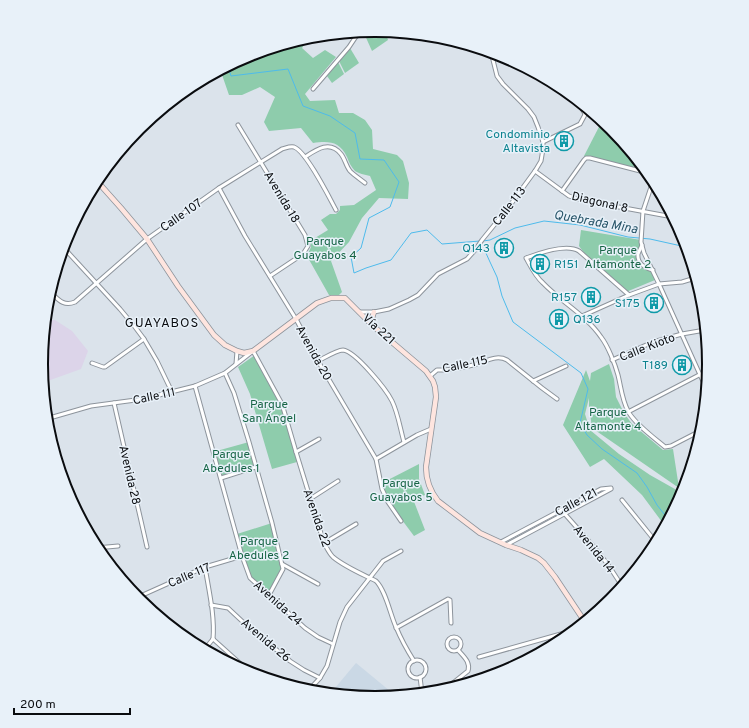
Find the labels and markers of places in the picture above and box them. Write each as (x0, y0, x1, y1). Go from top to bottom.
place label: Condominio Altavista (486, 127, 550, 157)
building icon: Condominio Altavista (553, 130, 575, 152)
building icon: Q143 (493, 237, 515, 259)
place label: Q143 (462, 241, 490, 257)
building icon: R151 (529, 253, 551, 275)
place label: R151 (554, 257, 578, 273)
building icon: R157 (580, 286, 602, 308)
place label: R157 (551, 290, 577, 306)
building icon: S175 (643, 292, 665, 314)
place label: S175 (615, 296, 640, 312)
building icon: Q136 (548, 308, 570, 330)
place label: Q136 (573, 312, 601, 328)
building icon: T189 (671, 354, 693, 376)
place label: T189 (642, 358, 668, 374)

